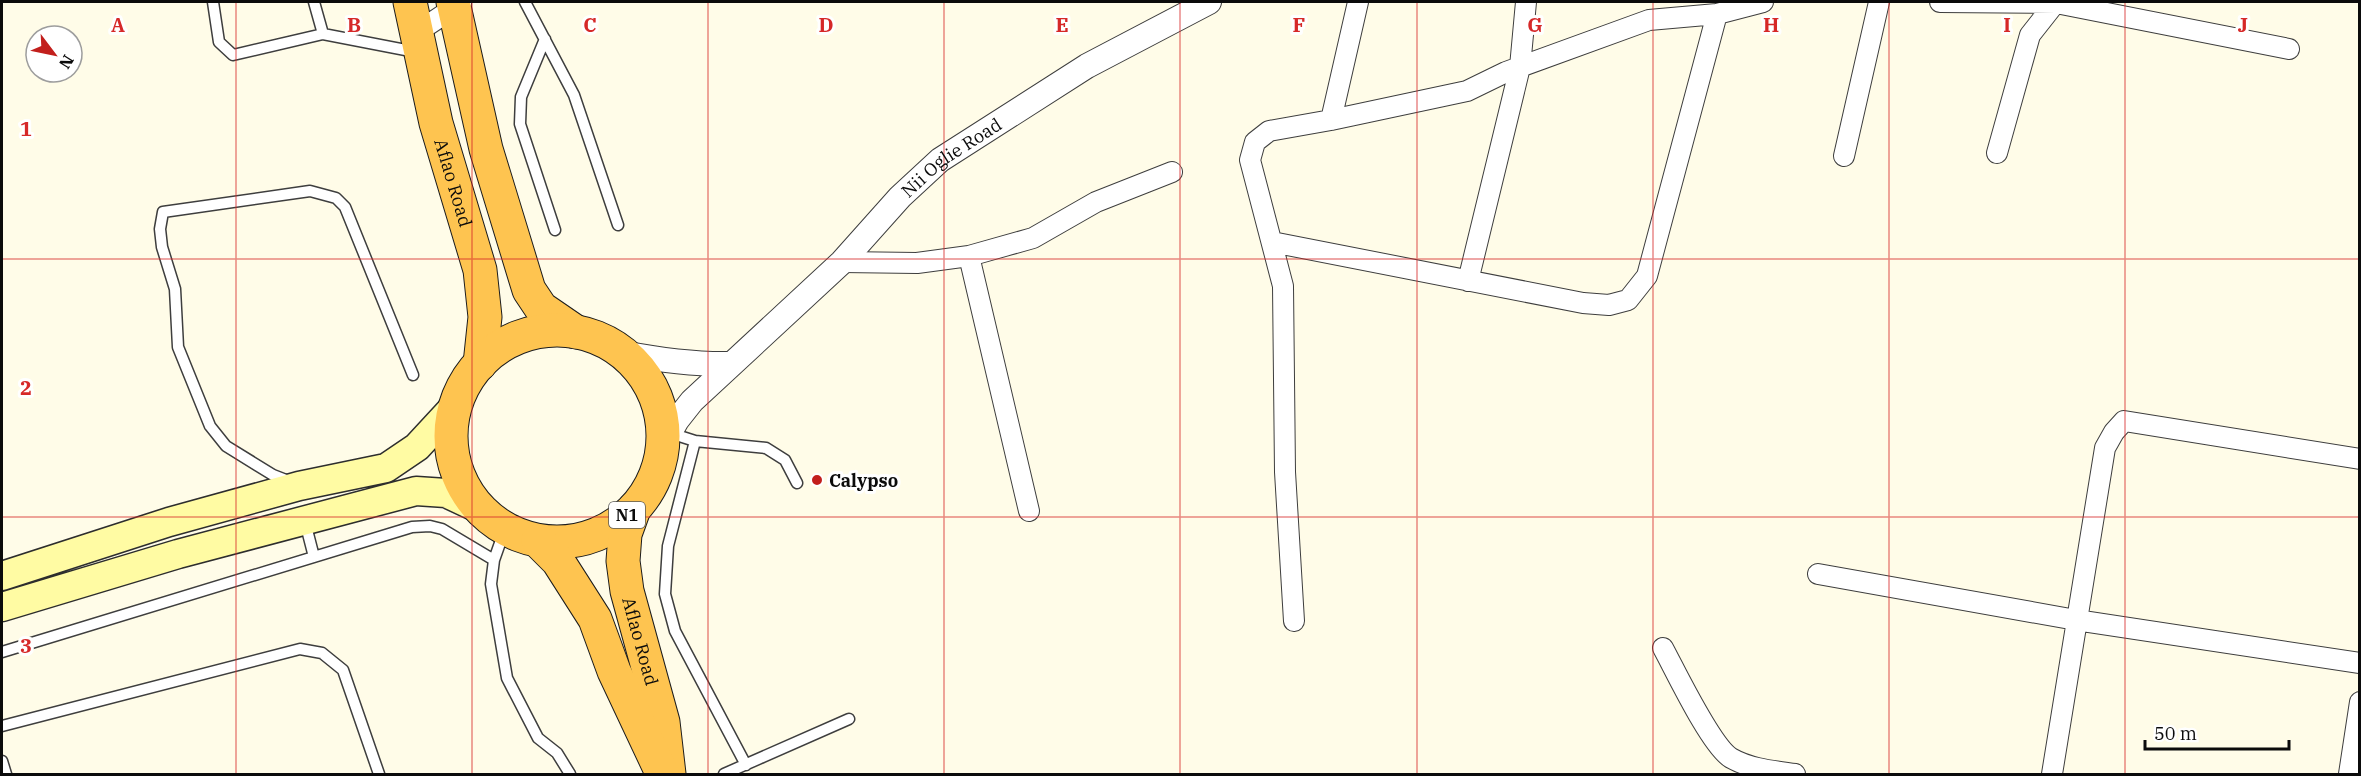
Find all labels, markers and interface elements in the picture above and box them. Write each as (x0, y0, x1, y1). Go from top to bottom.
text: A (111, 11, 125, 38)
text: B (347, 11, 361, 38)
text: C (583, 11, 597, 38)
text: D (818, 11, 834, 38)
text: E (1055, 11, 1069, 38)
text: F (1293, 11, 1305, 38)
text: G (1527, 11, 1543, 38)
text: H (1763, 11, 1779, 38)
text: I (2003, 11, 2011, 38)
text: J (2238, 11, 2248, 38)
north arrow (24, 24, 84, 84)
text: N (55, 51, 79, 73)
street label: Nii Oglie Road (896, 112, 1006, 202)
text: 1 (20, 115, 32, 142)
street label: Aflao Road (430, 136, 478, 230)
text: 2 (20, 374, 32, 401)
place label: Calypso (829, 469, 898, 492)
marker: Calypso (810, 473, 824, 487)
road number: N1 (609, 502, 645, 528)
street label: Aflao Road (618, 594, 664, 688)
text: 3 (20, 632, 32, 659)
scale bar (2145, 713, 2289, 751)
text: 50 m (2154, 722, 2197, 745)

